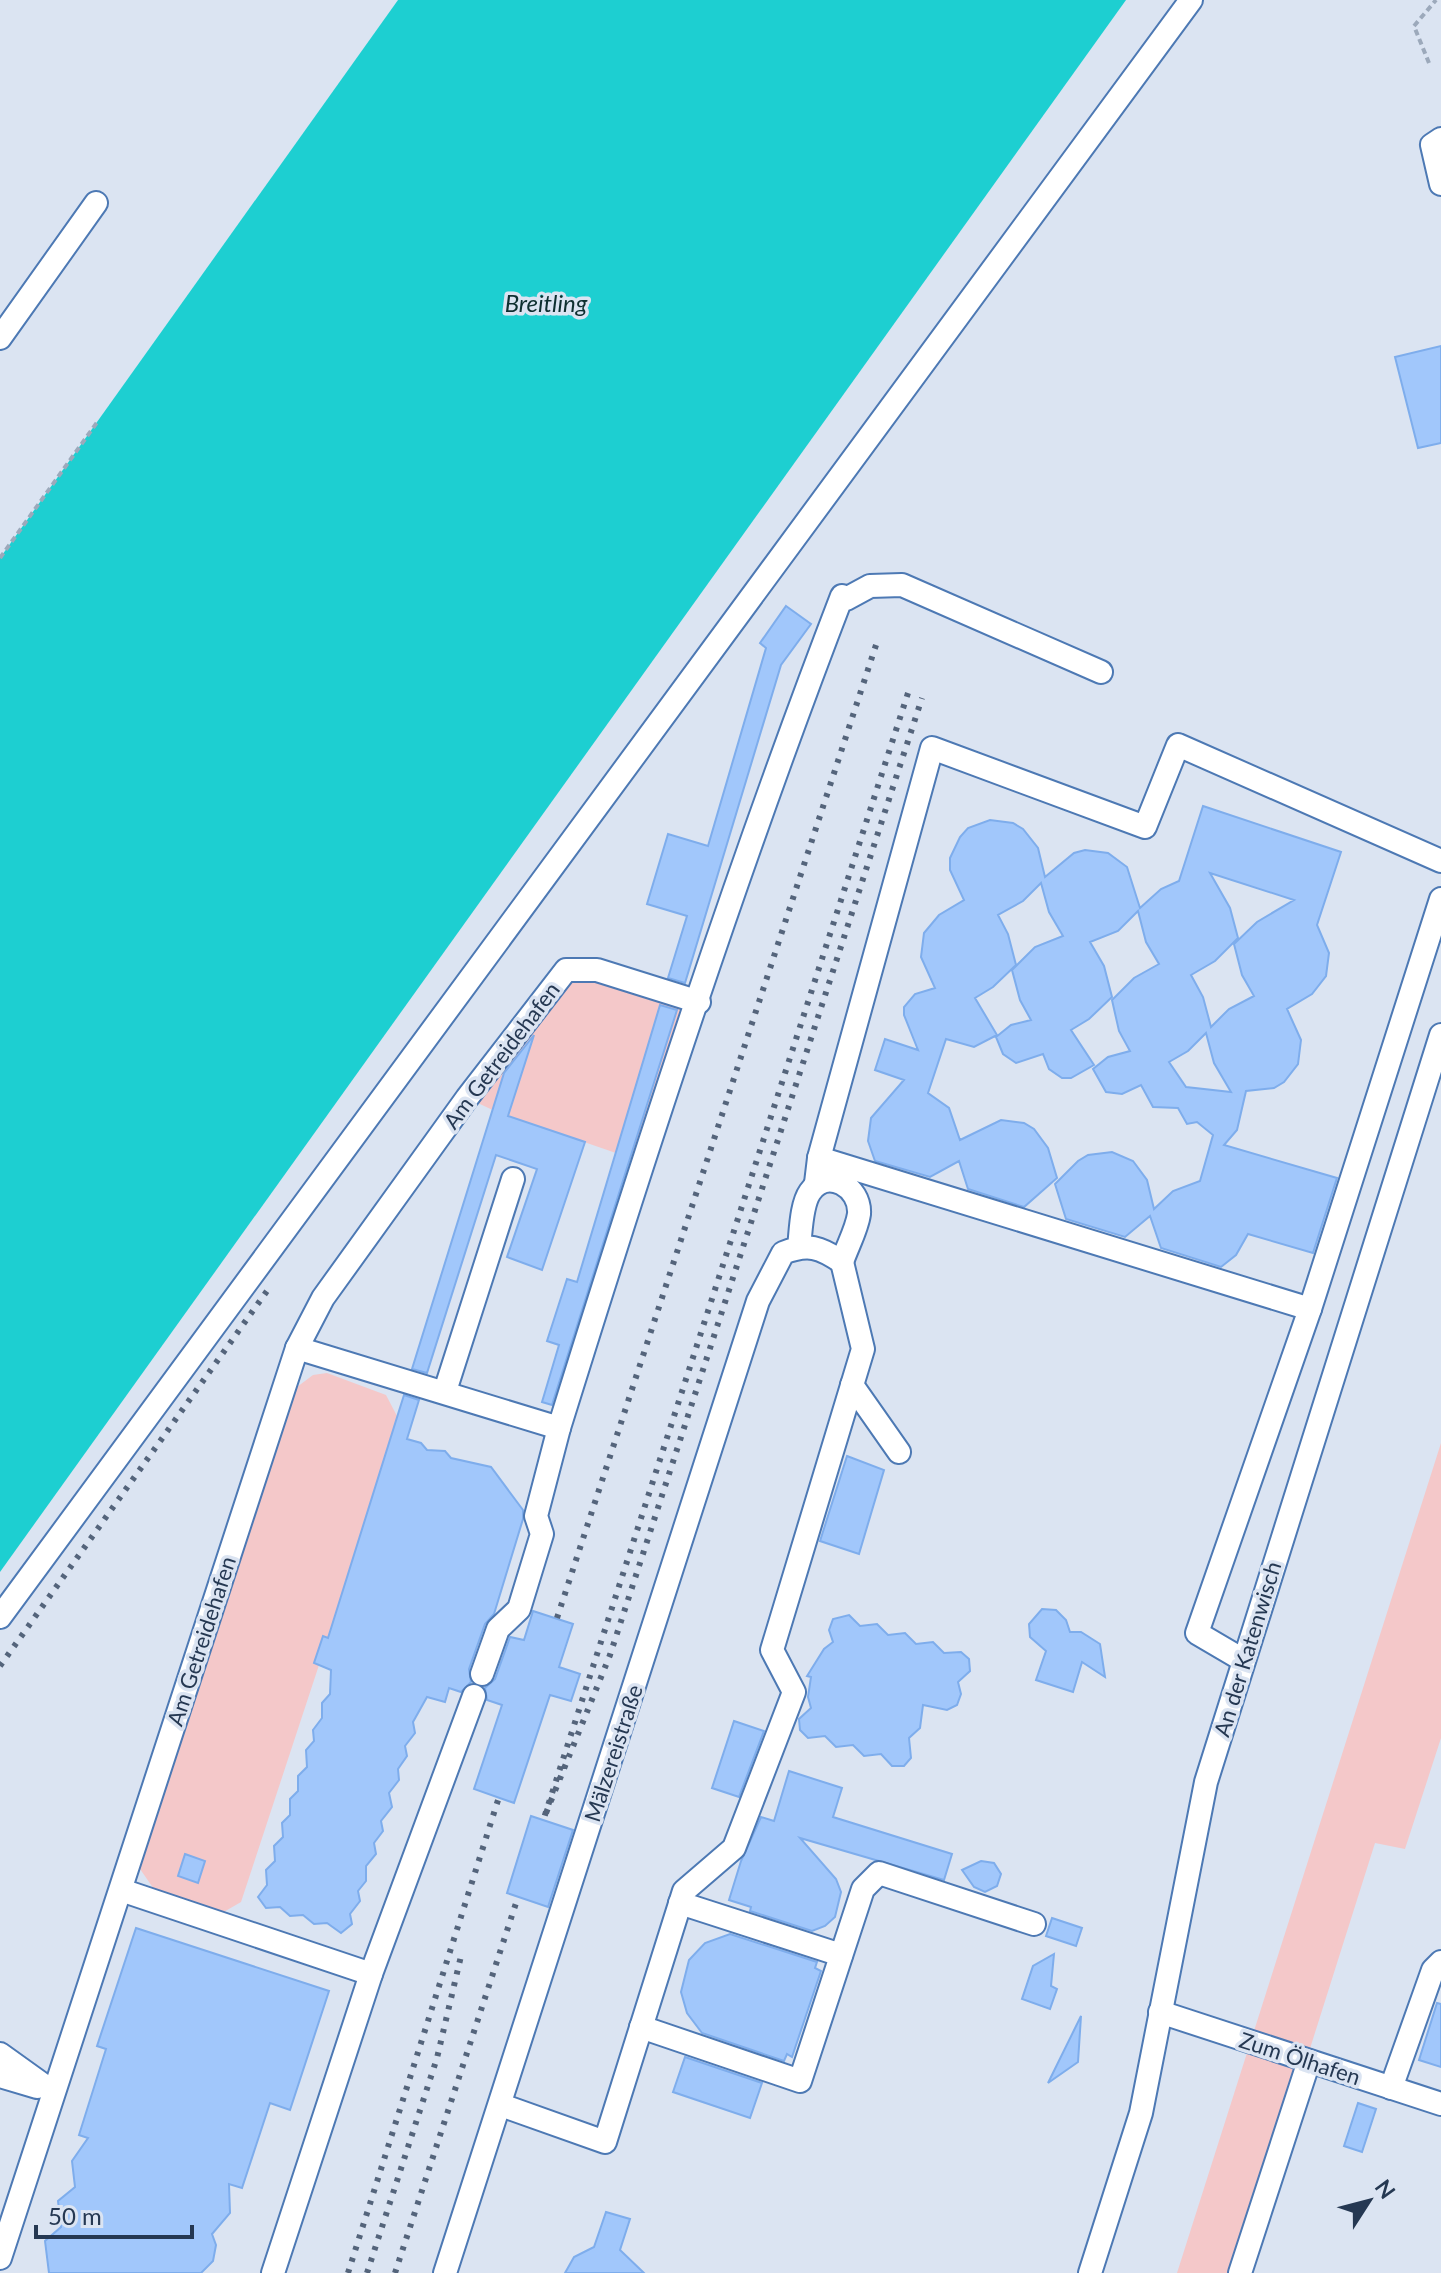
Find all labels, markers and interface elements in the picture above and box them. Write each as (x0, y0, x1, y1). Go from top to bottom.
water label: Breitling (505, 288, 588, 317)
street label: Am Getreidehafen (437, 976, 565, 1134)
street label: Am Getreidehafen (161, 1553, 241, 1729)
street label: An der Katenwisch (1208, 1558, 1286, 1740)
street label: Mälzereistraße (578, 1681, 648, 1825)
street label: Zum Ölhafen (1236, 2026, 1364, 2090)
north arrow (1329, 2161, 1409, 2241)
text: N (1370, 2174, 1401, 2204)
scale bar (36, 2189, 192, 2239)
text: 50 m (48, 2201, 102, 2230)

